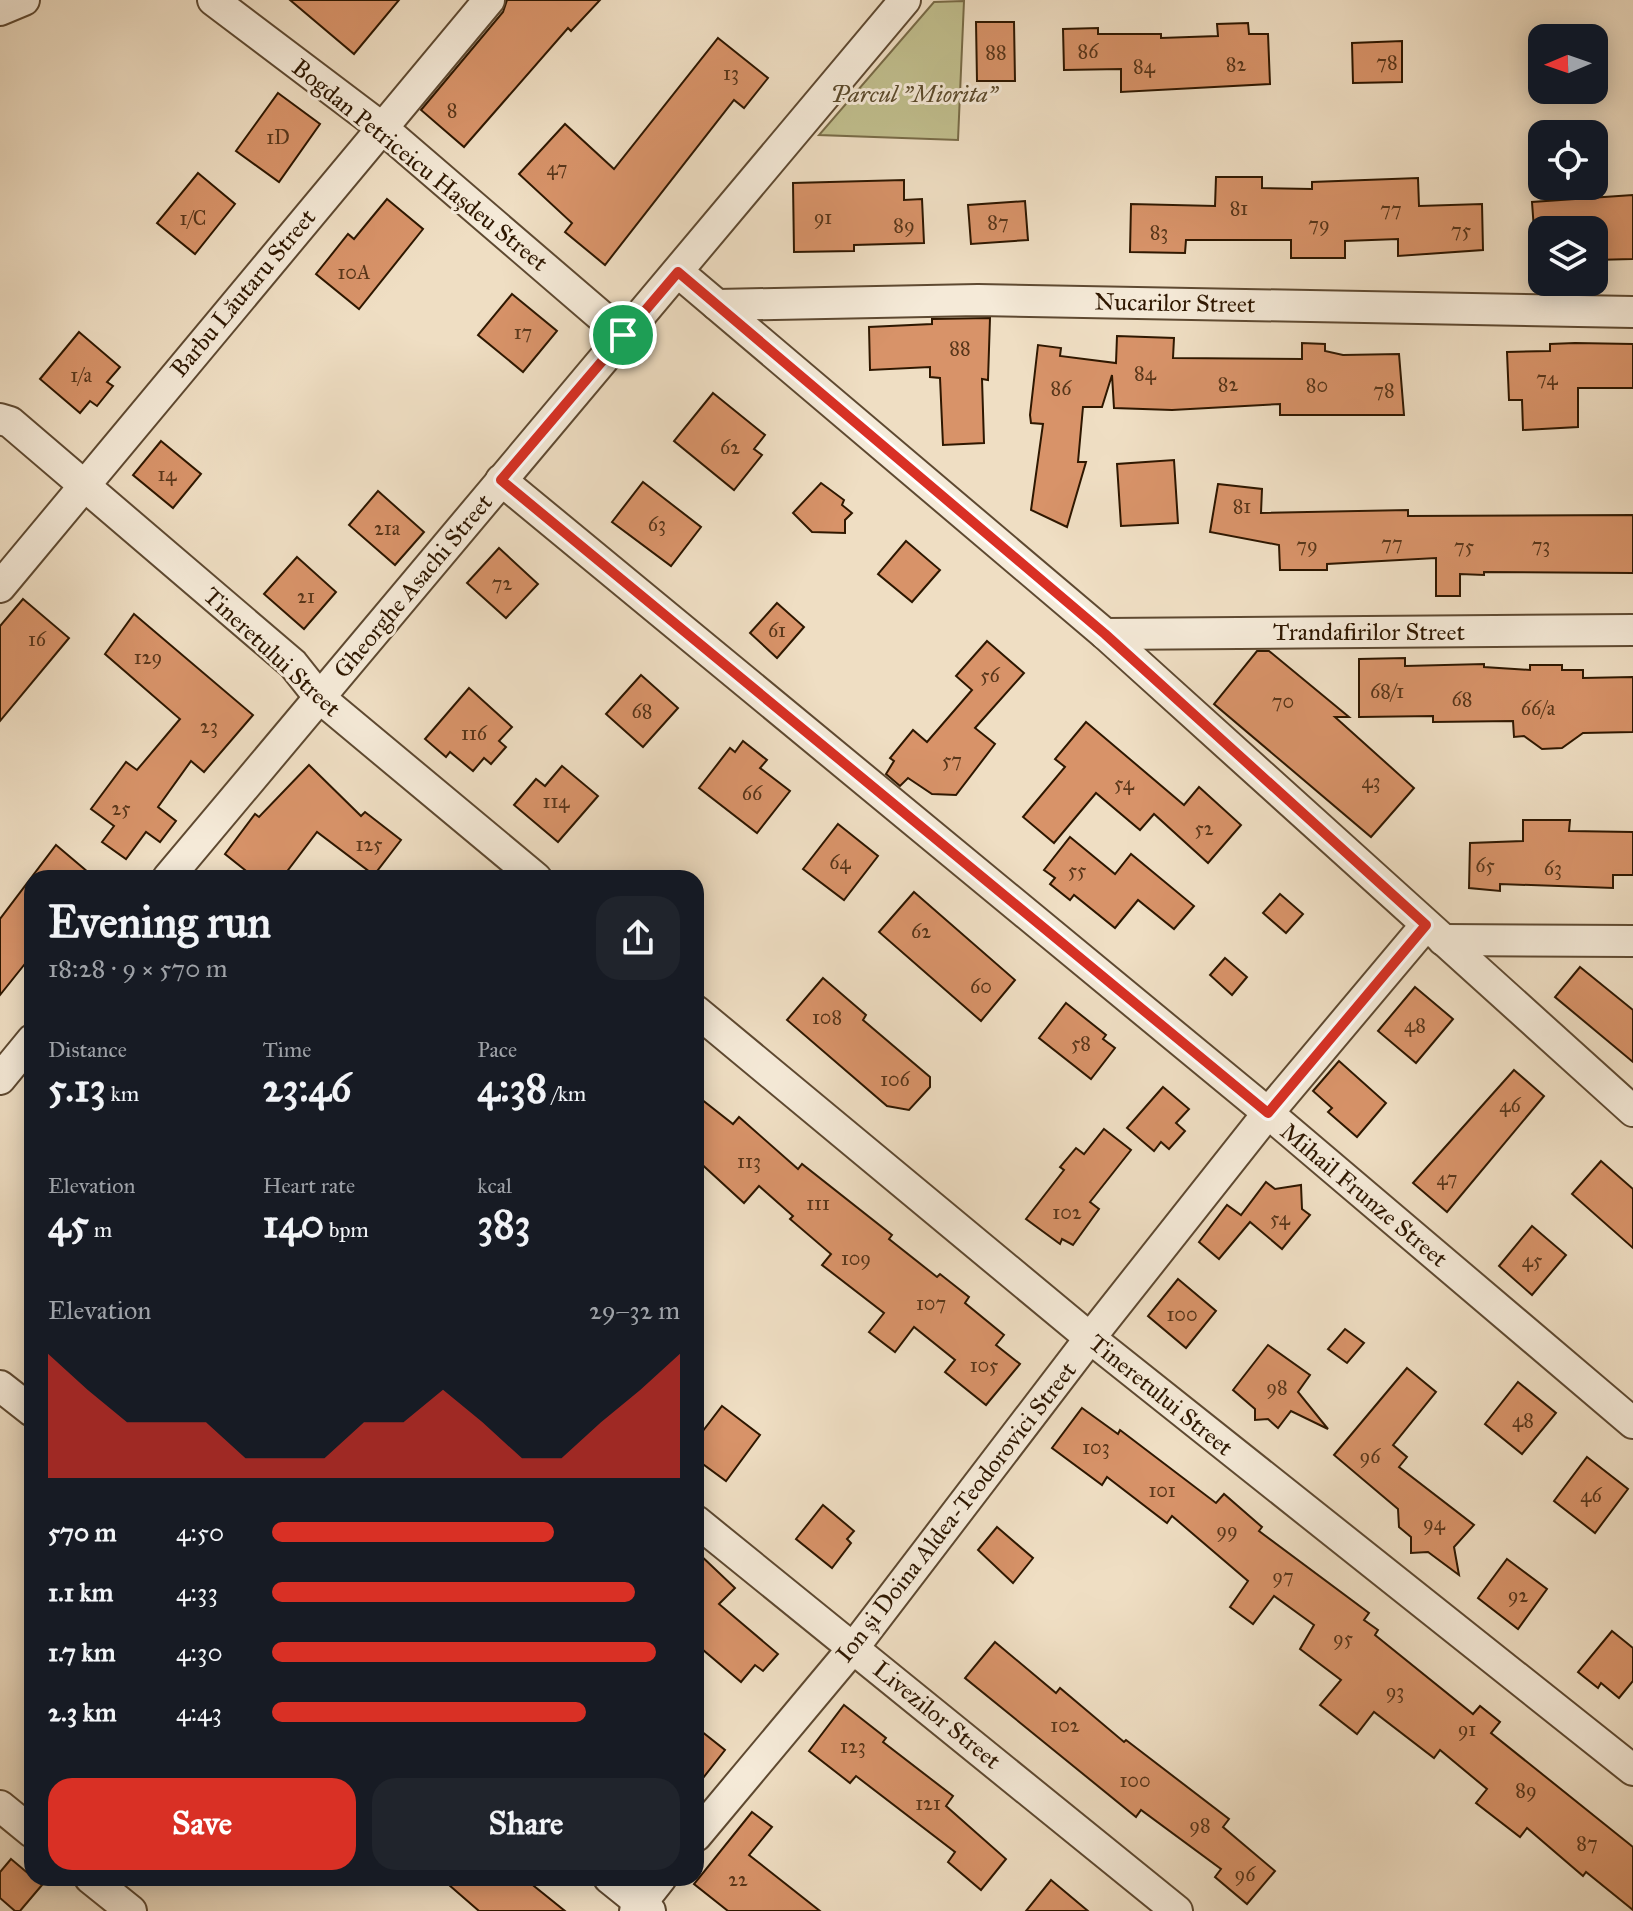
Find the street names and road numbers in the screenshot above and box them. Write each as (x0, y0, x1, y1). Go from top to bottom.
street label: Bogdan Petriceicu Hașdeu Street (286, 52, 554, 278)
street label: Barbu Lăutaru Street (164, 202, 322, 383)
street label: Nucarilor Street (1094, 287, 1256, 319)
street label: Gheorghe Asachi Street (327, 487, 499, 684)
street label: Tineretului Street (197, 581, 347, 724)
street label: Trandafirilor Street (1273, 617, 1466, 647)
street label: Mihail Frunze Street (1274, 1116, 1454, 1274)
street label: Tineretului Street (1083, 1328, 1239, 1463)
street label: Ion și Doina Aldea-Teodorovici Street (829, 1355, 1083, 1668)
street label: Livezilor Street (867, 1654, 1007, 1776)

